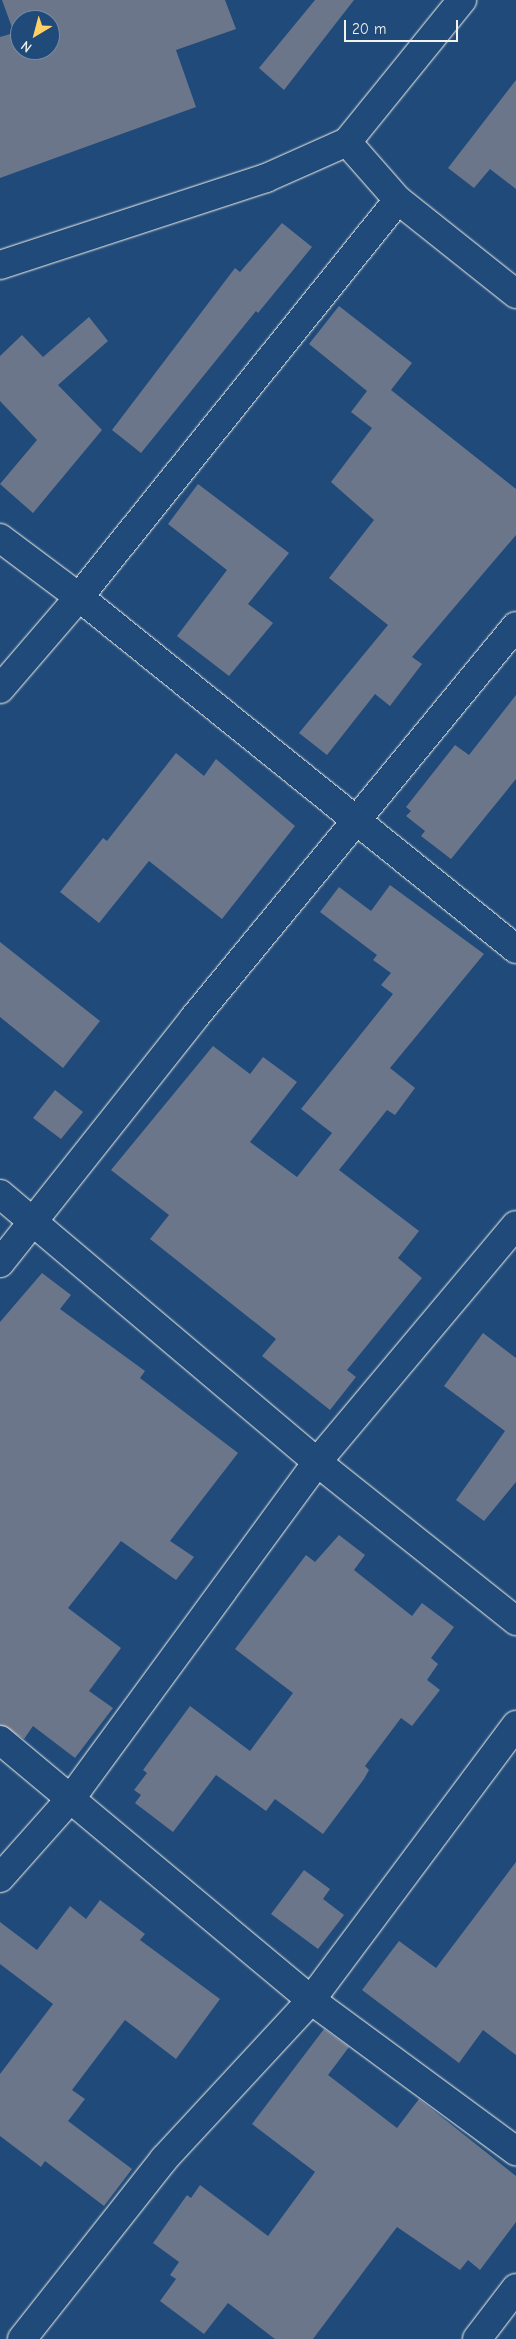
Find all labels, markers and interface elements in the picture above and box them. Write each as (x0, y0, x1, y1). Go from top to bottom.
north arrow (10, 10, 60, 60)
scale bar (346, 10, 460, 42)
text: 20 m (352, 20, 386, 38)
text: N (18, 37, 35, 56)

